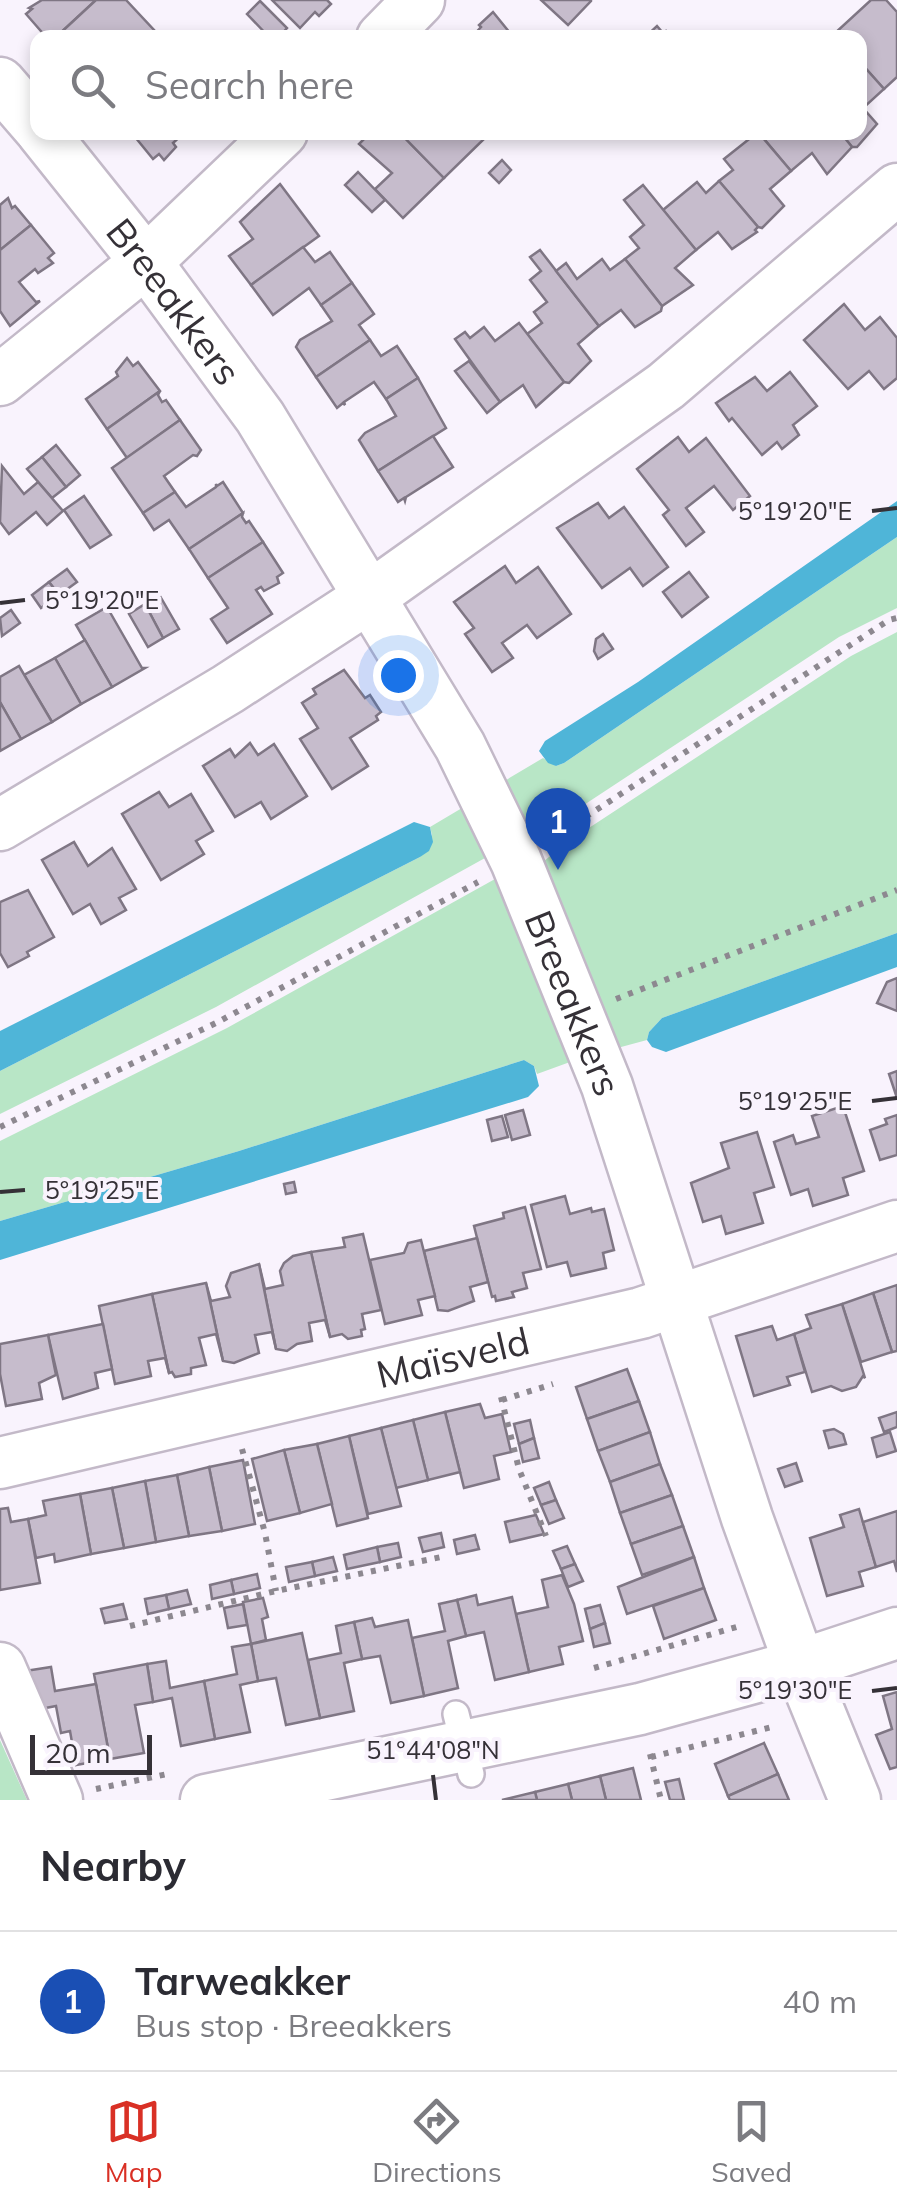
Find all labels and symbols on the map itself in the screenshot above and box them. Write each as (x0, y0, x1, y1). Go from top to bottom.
street label: Breeakkers (97, 209, 252, 394)
text: 5°19'20"E (738, 495, 852, 526)
text: 5°19'20"E (45, 584, 159, 615)
your location (373, 650, 424, 701)
pin: 1 (526, 788, 590, 870)
street label: Breeakkers (515, 903, 632, 1103)
text: 5°19'25"E (738, 1085, 852, 1116)
text: 5°19'25"E (45, 1174, 159, 1205)
street label: Maïsveld (372, 1316, 534, 1398)
text: 5°19'30"E (738, 1674, 852, 1705)
scale bar (30, 1730, 152, 1774)
text: 51°44'08"N (366, 1734, 500, 1765)

